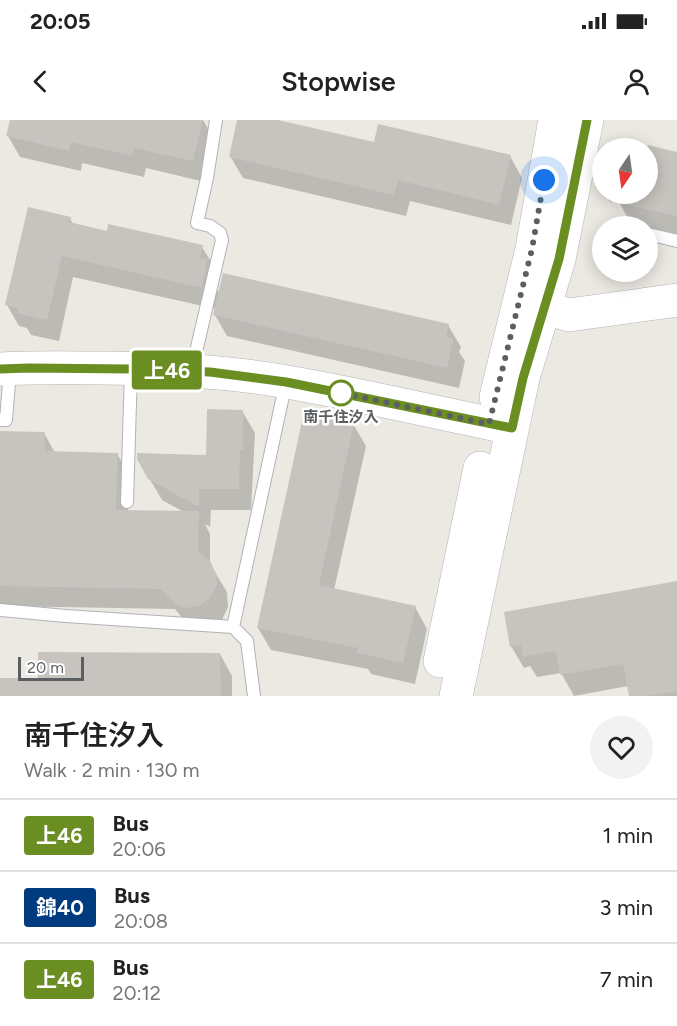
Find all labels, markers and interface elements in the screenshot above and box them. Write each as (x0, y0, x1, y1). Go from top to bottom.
text: 20:05 (30, 8, 91, 35)
icon: back (24, 65, 57, 98)
text: Stopwise (281, 65, 396, 98)
icon: person (620, 65, 653, 98)
north arrow (592, 138, 658, 204)
map controls (592, 138, 658, 282)
your location (529, 165, 559, 195)
button: layers (592, 216, 658, 282)
line badge: 上46 (132, 350, 201, 390)
text: 上46 (144, 358, 190, 383)
marker: 南千住汐入 (328, 380, 354, 406)
place label: 南千住汐入 (303, 408, 379, 426)
scale bar (18, 654, 84, 682)
text: 20 m (27, 658, 64, 677)
button: heart (590, 716, 653, 779)
text: 南千住汐入 (24, 718, 164, 752)
text: Walk · 2 min · 130 m (24, 758, 199, 782)
text: Bus (112, 810, 149, 837)
text: 1 min (602, 822, 653, 849)
text: 上46 (36, 823, 82, 848)
text: 20:06 (112, 837, 166, 861)
text: Bus (114, 882, 150, 909)
text: 3 min (599, 894, 653, 921)
text: 錦40 (36, 895, 84, 920)
text: 20:08 (114, 909, 168, 933)
text: Bus (112, 954, 149, 981)
text: 7 min (600, 966, 653, 993)
text: 上46 (36, 967, 82, 992)
text: 20:12 (112, 981, 161, 1005)

